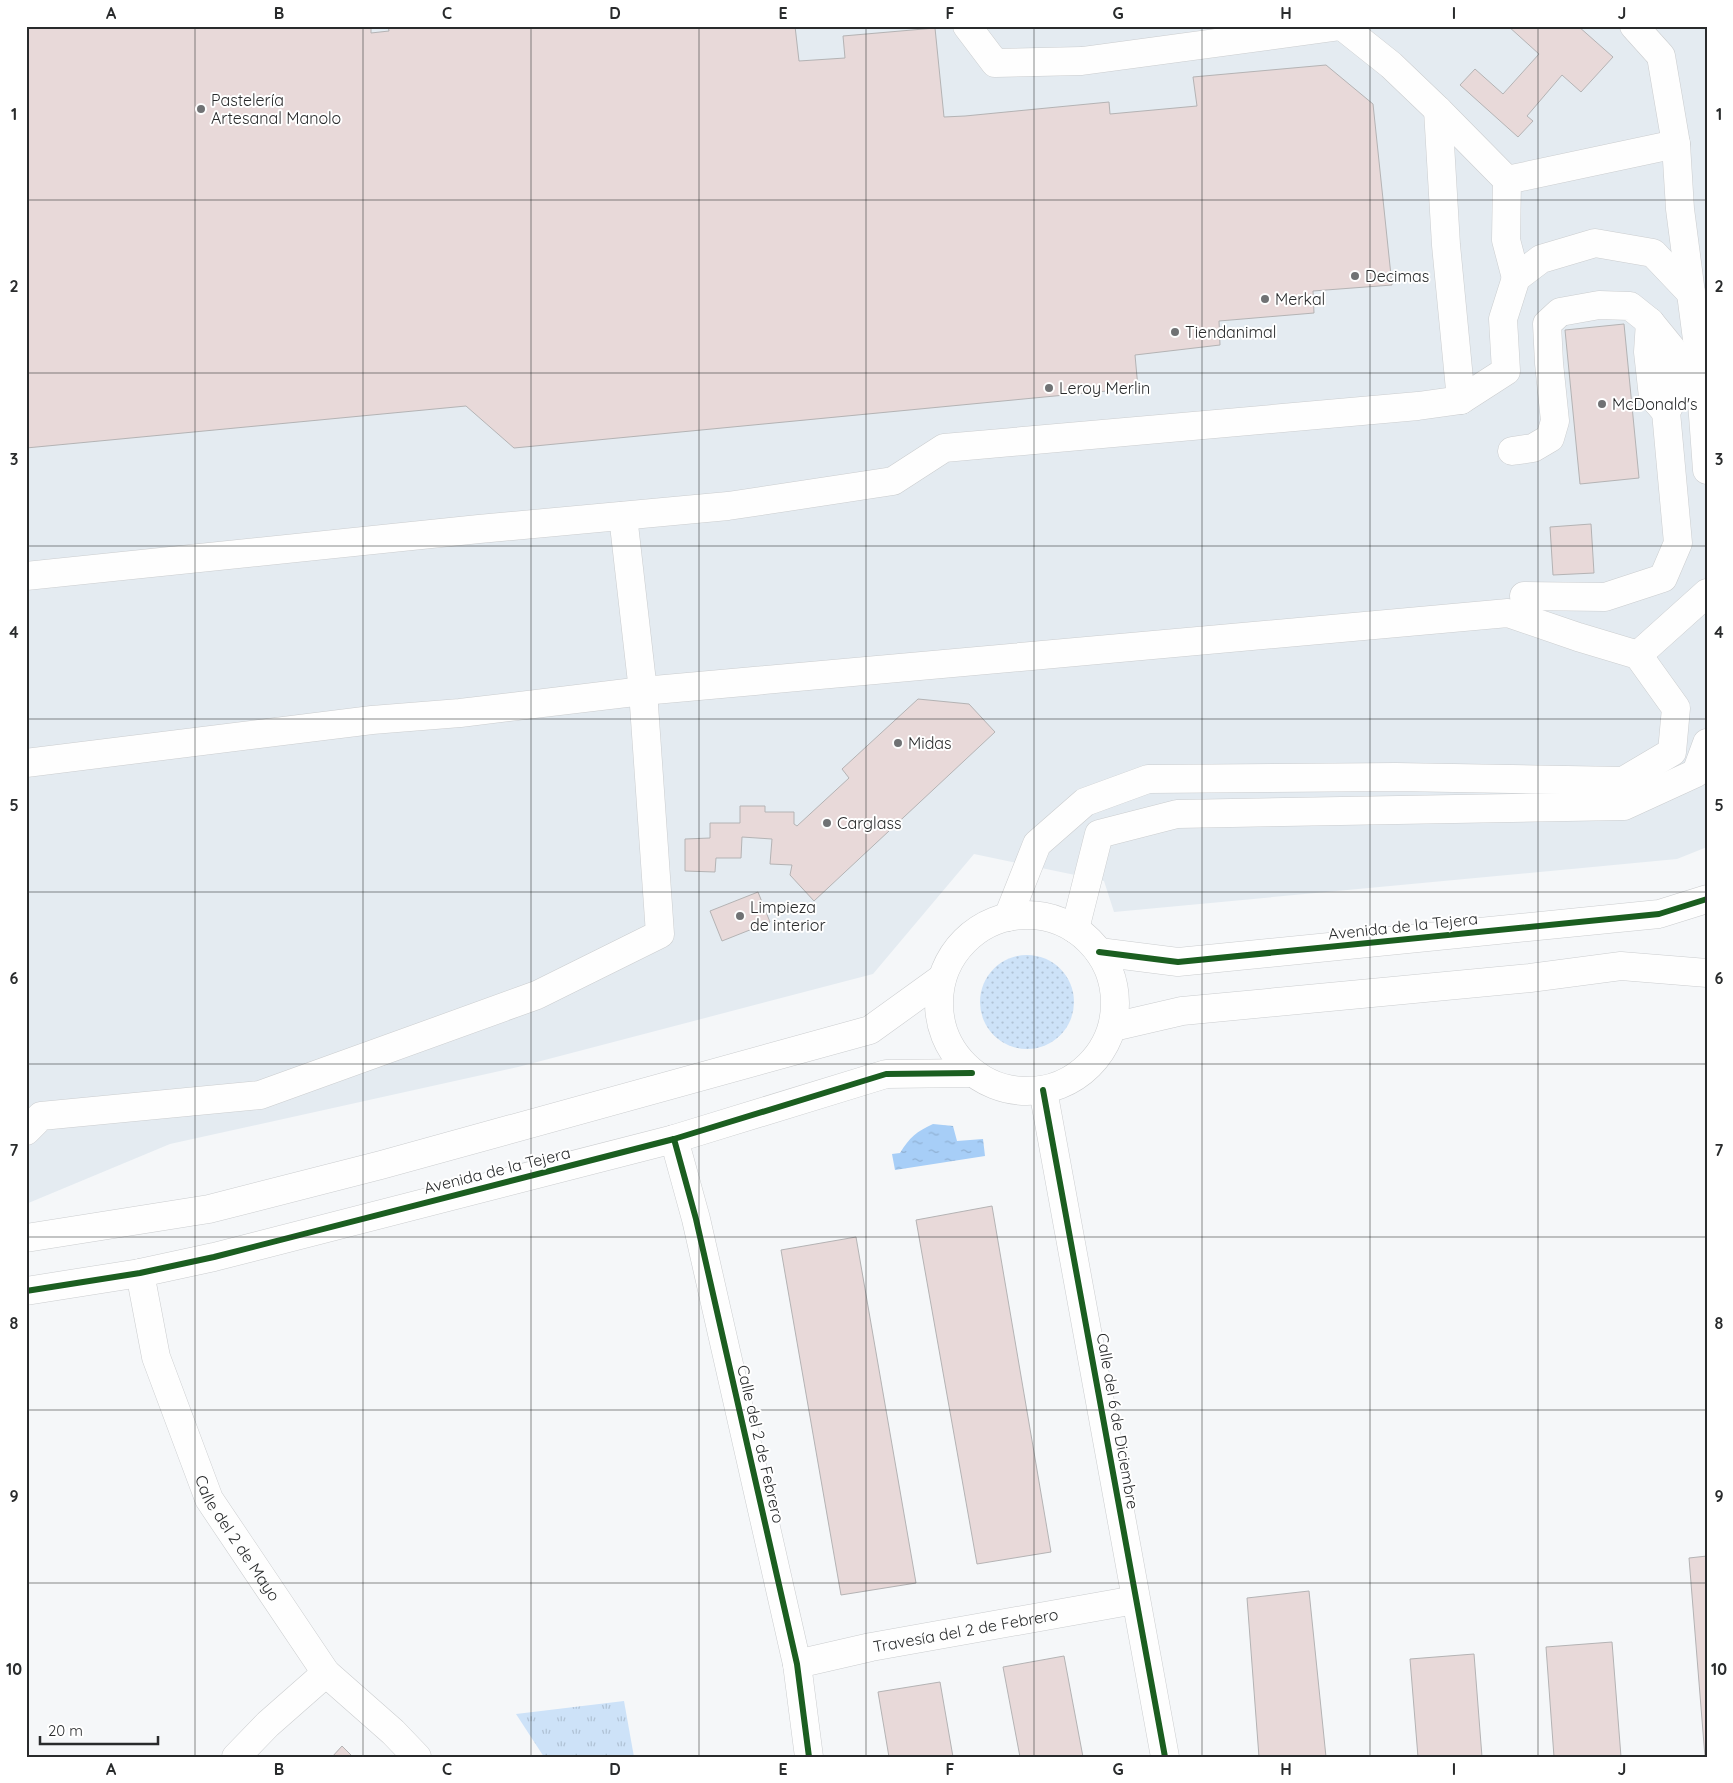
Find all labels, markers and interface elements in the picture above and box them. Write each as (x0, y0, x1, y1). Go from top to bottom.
text: A (106, 3, 117, 23)
text: B (274, 3, 284, 23)
text: C (442, 3, 452, 23)
text: D (609, 3, 621, 23)
text: E (778, 3, 788, 23)
text: F (946, 3, 955, 23)
text: G (1112, 3, 1124, 23)
text: H (1280, 3, 1292, 23)
text: I (1452, 3, 1456, 23)
text: J (1618, 3, 1626, 23)
place label: Pastelería Artesanal Manolo (211, 90, 341, 128)
marker: Pastelería Artesanal Manolo (195, 103, 207, 115)
text: 1 (11, 104, 17, 124)
text: 1 (1716, 104, 1722, 124)
place label: Decimas (1365, 266, 1429, 286)
marker: Decimas (1349, 270, 1361, 282)
text: 2 (9, 276, 19, 296)
text: 2 (1714, 276, 1724, 296)
place label: Merkal (1275, 289, 1325, 309)
marker: Merkal (1259, 293, 1271, 305)
place label: Tiendanimal (1185, 322, 1276, 342)
marker: Tiendanimal (1169, 326, 1181, 338)
place label: Leroy Merlin (1059, 378, 1150, 398)
marker: Leroy Merlin (1043, 382, 1055, 394)
place label: McDonald's (1612, 394, 1698, 414)
marker: McDonald's (1596, 398, 1608, 410)
text: 3 (10, 449, 18, 469)
text: 3 (1715, 449, 1723, 469)
text: 4 (9, 622, 19, 642)
text: 4 (1714, 622, 1724, 642)
place label: Midas (908, 733, 952, 753)
marker: Midas (892, 737, 904, 749)
text: 5 (9, 795, 19, 815)
text: 5 (1714, 795, 1724, 815)
place label: Carglass (837, 813, 901, 833)
marker: Carglass (821, 817, 833, 829)
place label: Limpieza de interior (750, 897, 826, 935)
street label: Avenida de la Tejera (1327, 908, 1479, 944)
marker: Limpieza de interior (734, 910, 746, 922)
text: 6 (10, 968, 19, 988)
text: 6 (1715, 968, 1724, 988)
text: 7 (10, 1140, 19, 1160)
text: 7 (1715, 1140, 1724, 1160)
street label: Avenida de la Tejera (422, 1142, 572, 1198)
text: 8 (10, 1313, 19, 1333)
text: 8 (1715, 1313, 1724, 1333)
street label: Calle del 6 de Diciembre (1093, 1331, 1143, 1511)
street label: Calle del 2 de Febrero (733, 1363, 789, 1525)
street label: Calle del 2 de Mayo (191, 1472, 285, 1605)
text: 9 (9, 1486, 19, 1506)
text: 9 (1714, 1486, 1724, 1506)
street label: Travesía del 2 de Febrero (871, 1604, 1060, 1656)
text: 10 (6, 1659, 22, 1679)
text: 10 (1711, 1659, 1727, 1679)
scale bar (40, 1713, 158, 1745)
text: 20 m (48, 1721, 83, 1740)
text: A (106, 1759, 117, 1779)
text: B (274, 1759, 284, 1779)
text: C (442, 1759, 452, 1779)
text: D (609, 1759, 621, 1779)
text: E (778, 1759, 788, 1779)
text: F (946, 1759, 955, 1779)
text: G (1112, 1759, 1124, 1779)
text: H (1280, 1759, 1292, 1779)
text: I (1452, 1759, 1456, 1779)
text: J (1618, 1759, 1626, 1779)

